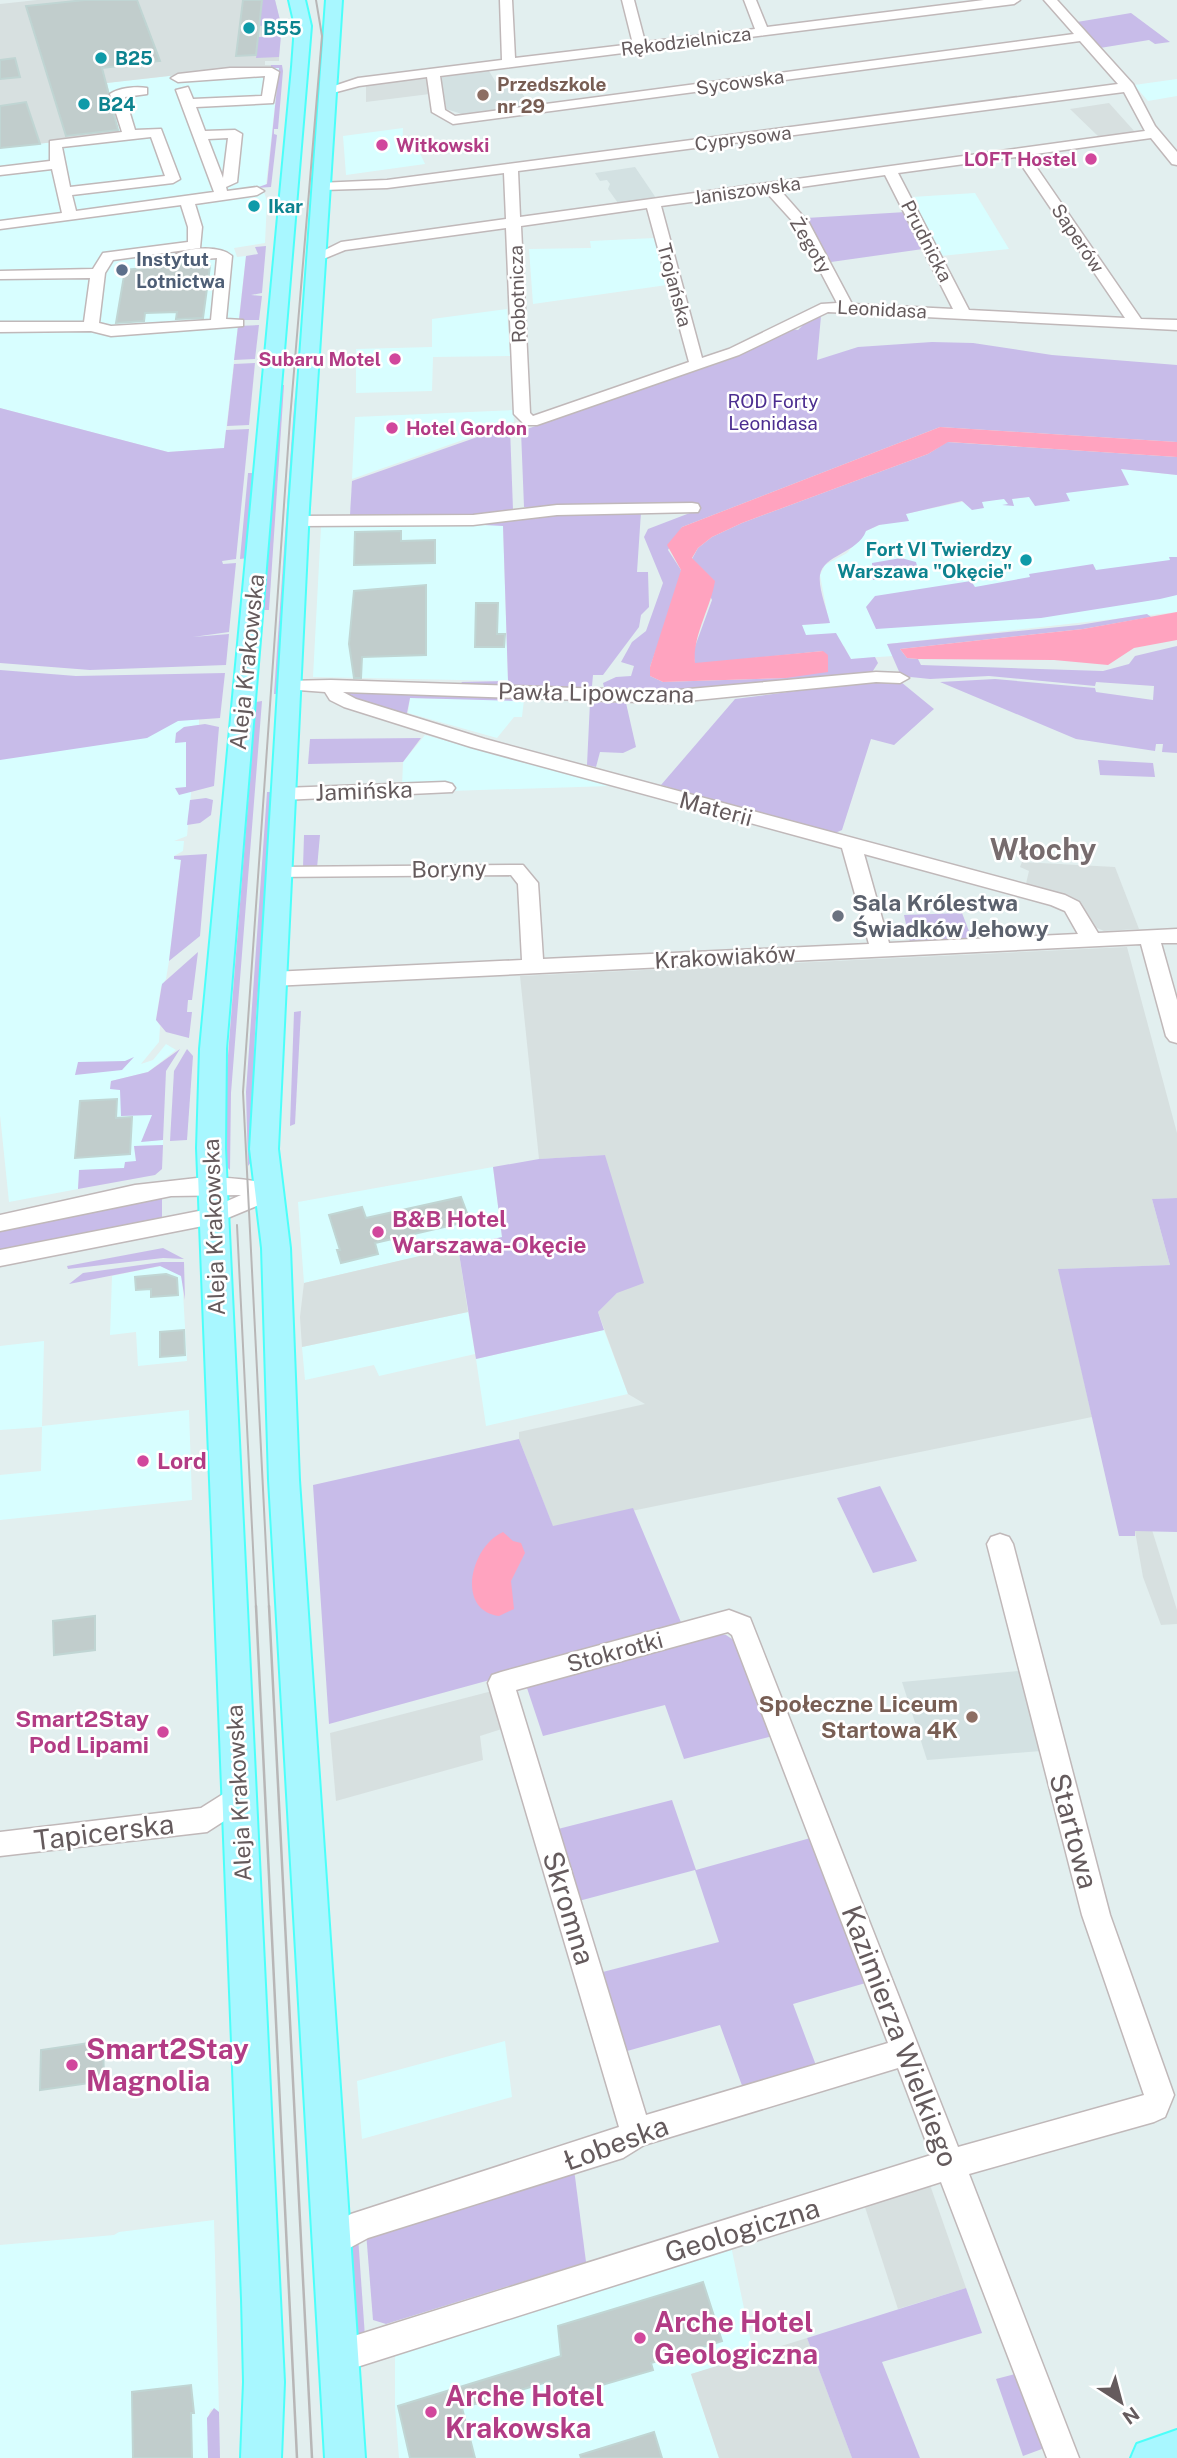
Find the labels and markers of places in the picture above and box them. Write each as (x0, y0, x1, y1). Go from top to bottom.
place label: B55 (263, 17, 302, 39)
marker: B55 (241, 20, 257, 36)
place label: B25 (115, 47, 153, 69)
marker: B25 (93, 50, 109, 66)
place label: Przedszkole nr 29 (497, 73, 607, 117)
marker: Przedszkole nr 29 (475, 87, 491, 103)
place label: B24 (98, 93, 136, 115)
marker: B24 (76, 96, 92, 112)
place label: Witkowski (396, 134, 489, 156)
marker: Witkowski (374, 137, 390, 153)
place label: LOFT Hostel (964, 148, 1077, 170)
marker: LOFT Hostel (1083, 151, 1099, 167)
place label: Ikar (268, 195, 303, 217)
marker: Ikar (246, 198, 262, 214)
place label: Instytut Lotnictwa (136, 248, 225, 292)
marker: Instytut Lotnictwa (114, 262, 130, 278)
place label: Subaru Motel (258, 348, 381, 370)
marker: Subaru Motel (387, 351, 403, 367)
place label: Hotel Gordon (406, 417, 527, 439)
marker: Hotel Gordon (384, 420, 400, 436)
place label: Fort VI Twierdzy Warszawa "Okęcie" (837, 538, 1012, 582)
marker: Fort VI Twierdzy Warszawa "Okęcie" (1018, 552, 1034, 568)
place label: Sala Królestwa Świadków Jehowy (852, 889, 1049, 942)
marker: Sala Królestwa Świadków Jehowy (830, 908, 846, 924)
place label: B&B Hotel Warszawa-Okęcie (392, 1205, 587, 1258)
marker: B&B Hotel Warszawa-Okęcie (370, 1224, 386, 1240)
place label: Lord (157, 1447, 207, 1474)
marker: Lord (135, 1453, 151, 1469)
place label: Społeczne Liceum Startowa 4K (759, 1690, 958, 1743)
place label: Smart2Stay Pod Lipami (15, 1705, 149, 1758)
marker: Społeczne Liceum Startowa 4K (964, 1709, 980, 1725)
marker: Smart2Stay Pod Lipami (155, 1724, 171, 1740)
place label: Smart2Stay Magnolia (86, 2032, 249, 2097)
marker: Smart2Stay Magnolia (64, 2057, 80, 2073)
place label: Arche Hotel Geologiczna (654, 2305, 818, 2370)
marker: Arche Hotel Geologiczna (632, 2330, 648, 2346)
place label: Arche Hotel Krakowska (445, 2379, 604, 2444)
marker: Arche Hotel Krakowska (423, 2404, 439, 2420)

